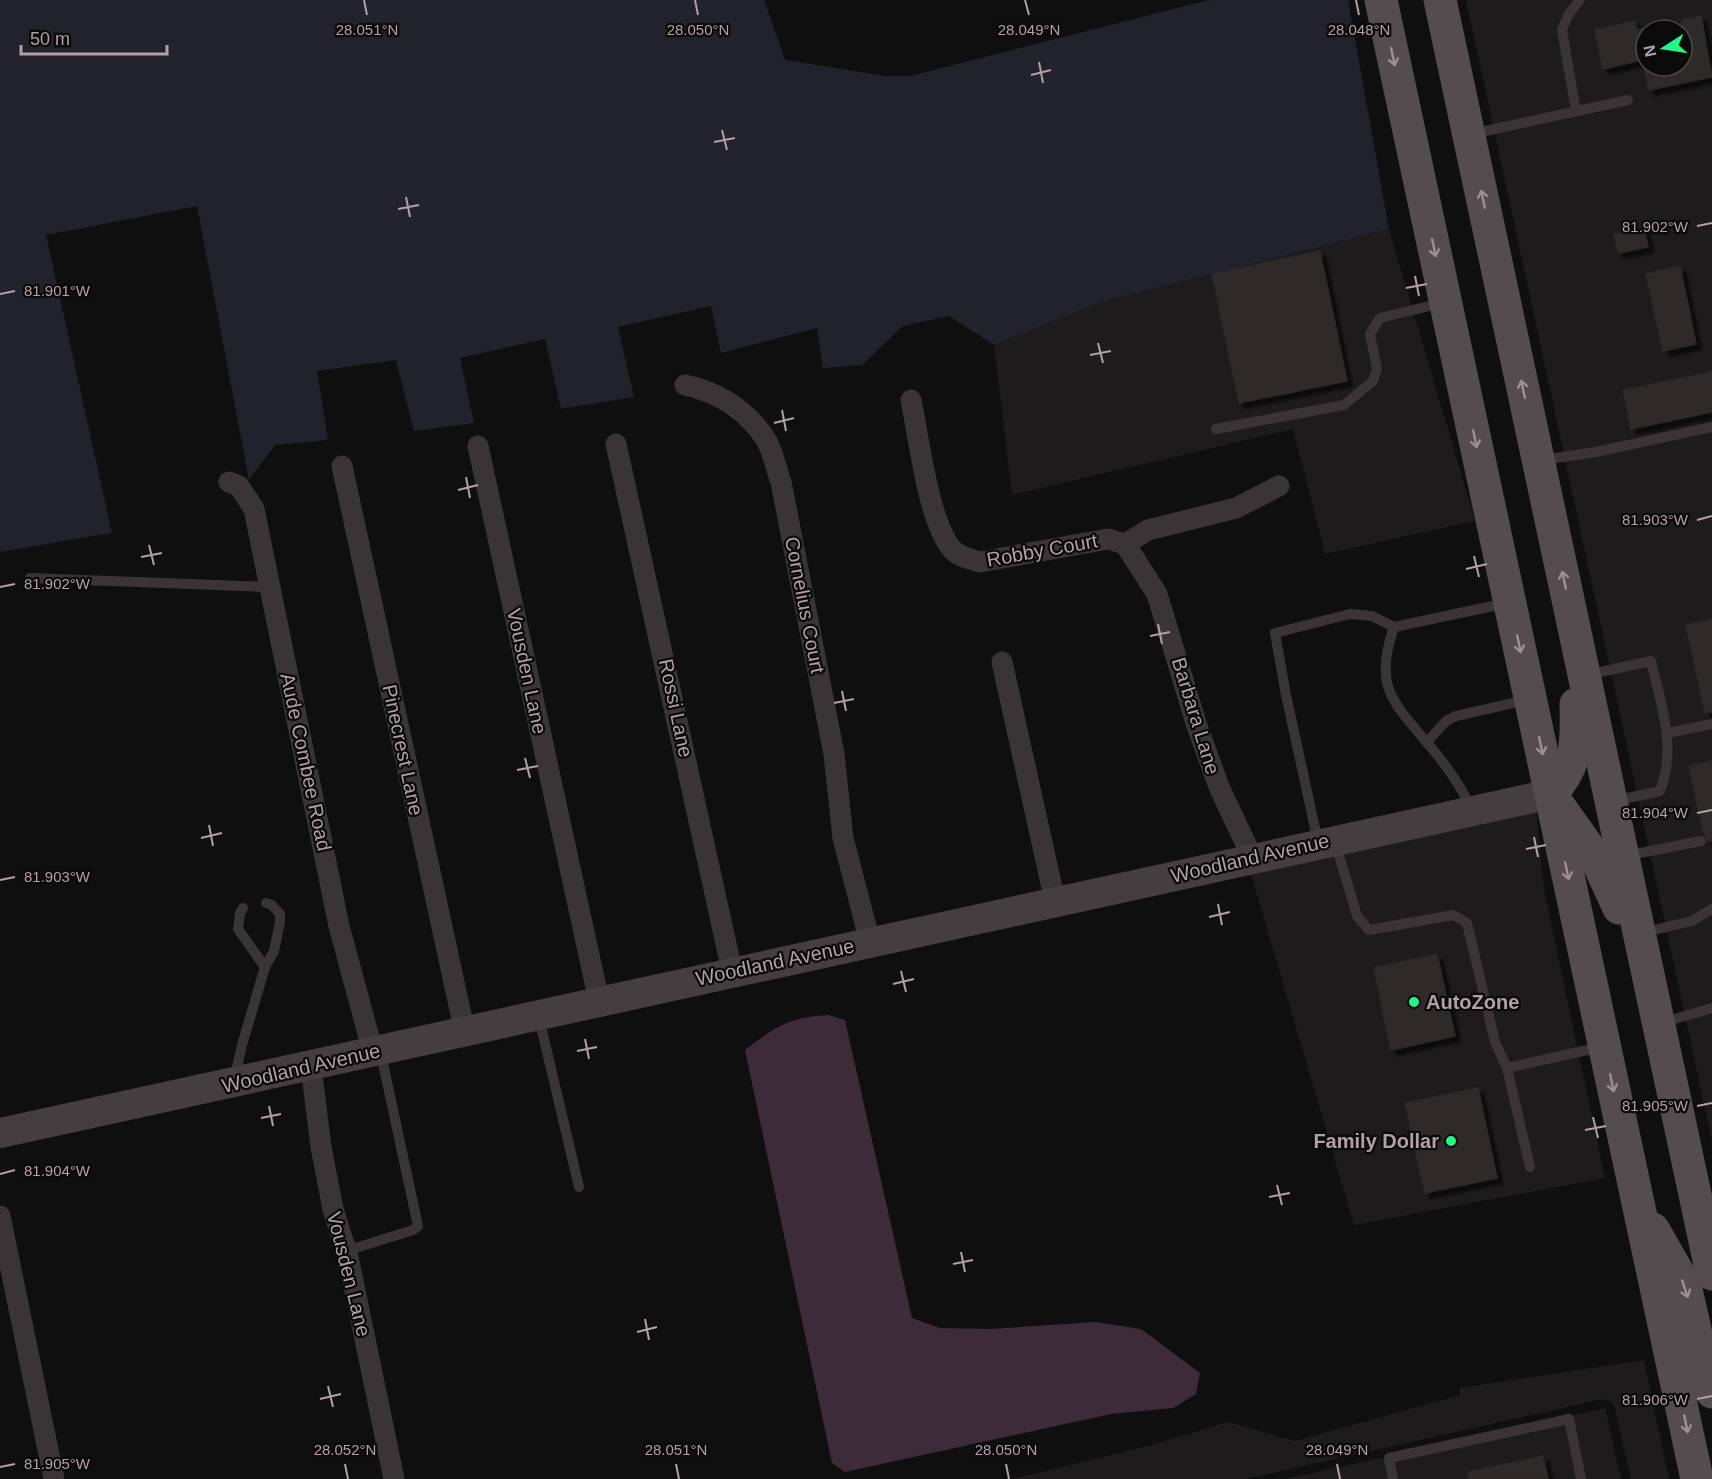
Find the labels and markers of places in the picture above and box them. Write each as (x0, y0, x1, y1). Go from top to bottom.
place label: AutoZone (1426, 991, 1519, 1013)
marker: AutoZone (1407, 995, 1421, 1009)
place label: Family Dollar (1313, 1130, 1439, 1152)
marker: Family Dollar (1444, 1134, 1458, 1148)

